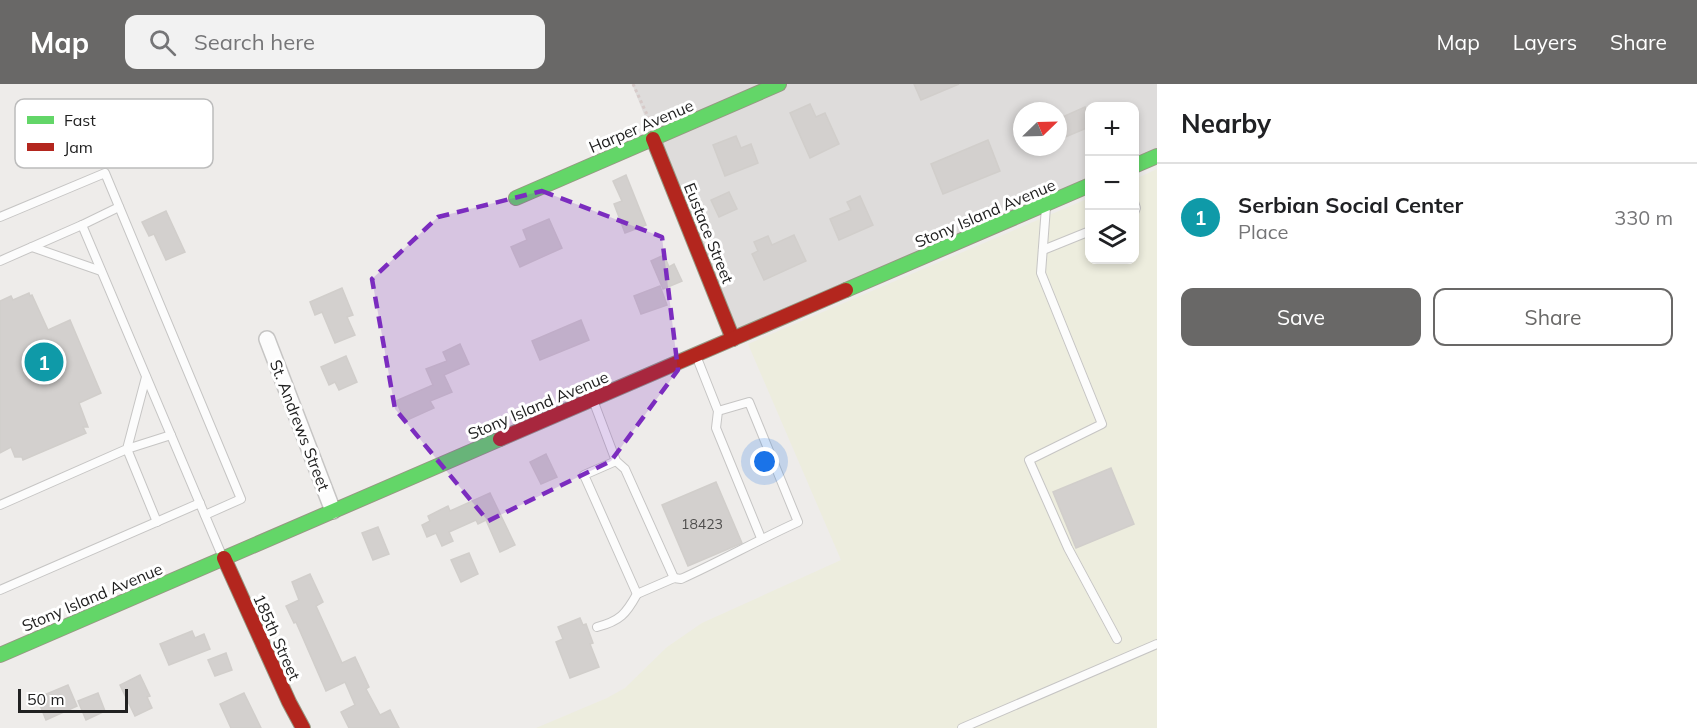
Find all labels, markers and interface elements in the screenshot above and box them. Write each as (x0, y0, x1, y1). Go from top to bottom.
search box (125, 15, 545, 69)
text: Map (30, 25, 89, 60)
icon: search (146, 26, 179, 59)
text: Search here (194, 28, 315, 56)
text: Map (1437, 29, 1480, 55)
text: Layers (1513, 29, 1577, 55)
text: Share (1610, 29, 1667, 55)
street label: Harper Avenue (586, 95, 696, 157)
legend (15, 99, 213, 168)
north arrow (1013, 102, 1067, 156)
map controls (1085, 102, 1139, 264)
button: + (1085, 102, 1139, 156)
text: Nearby (1181, 107, 1271, 140)
text: Fast (64, 110, 96, 130)
text: Jam (64, 137, 93, 157)
button: − (1085, 156, 1139, 210)
street label: Stony Island Avenue (912, 174, 1058, 252)
street label: Eustace Street (680, 180, 738, 287)
text: Serbian Social Center (1238, 191, 1463, 219)
text: 1 (1195, 205, 1207, 230)
text: 330 m (1614, 205, 1673, 230)
button: layers (1085, 210, 1139, 264)
text: Place (1238, 219, 1288, 244)
button: Save (1181, 288, 1421, 346)
button: Share (1433, 288, 1673, 346)
pin: 1 (24, 340, 63, 384)
street label: St. Andrews Street (266, 357, 334, 494)
street label: Stony Island Avenue (465, 366, 611, 444)
your location (750, 447, 779, 476)
house number: 18423 (681, 515, 723, 533)
street label: Stony Island Avenue (19, 558, 165, 636)
street label: 185th Street (249, 591, 305, 684)
scale bar (18, 686, 128, 714)
text: 50 m (27, 689, 64, 709)

